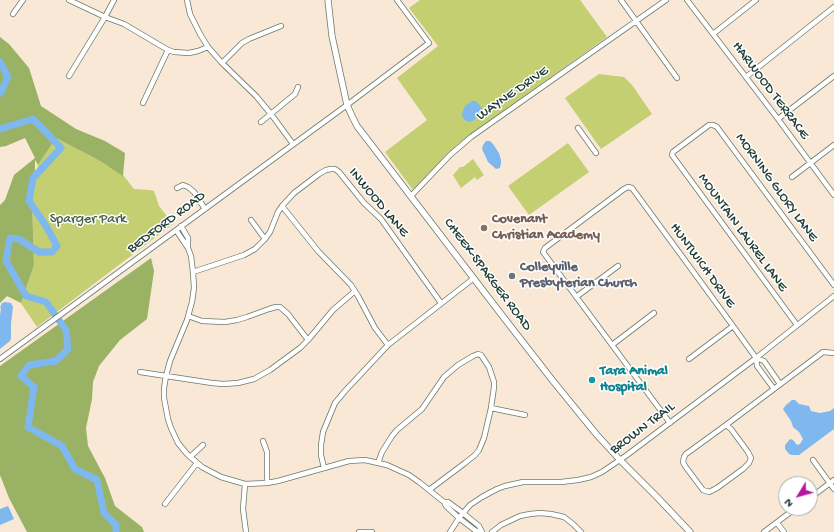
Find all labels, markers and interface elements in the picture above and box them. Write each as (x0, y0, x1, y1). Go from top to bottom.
street label: HARWOOD TERRACE (728, 39, 812, 143)
street label: WAYNE DRIVE (474, 63, 552, 125)
street label: MORNING GLORY LANE (731, 130, 821, 246)
street label: INWOOD LANE (344, 165, 412, 241)
street label: MOUNTAIN LAUREL LANE (693, 171, 791, 295)
street label: BEDFORD ROAD (125, 188, 209, 258)
park label: Sparger Park (50, 212, 126, 228)
place label: Covenant Christian Academy (492, 212, 600, 244)
street label: CHEEK-SPARGER ROAD (439, 216, 535, 334)
street label: HUNTWICH DRIVE (665, 220, 739, 312)
marker: Covenant Christian Academy (479, 223, 489, 233)
place label: Colleyville Presbyterian Church (520, 260, 637, 292)
marker: Colleyville Presbyterian Church (507, 271, 517, 281)
place label: Tara Animal Hospital (600, 364, 668, 396)
marker: Tara Animal Hospital (587, 375, 597, 385)
street label: BROWN TRAIL (607, 399, 679, 459)
north arrow (778, 476, 818, 516)
text: N (782, 496, 796, 509)

